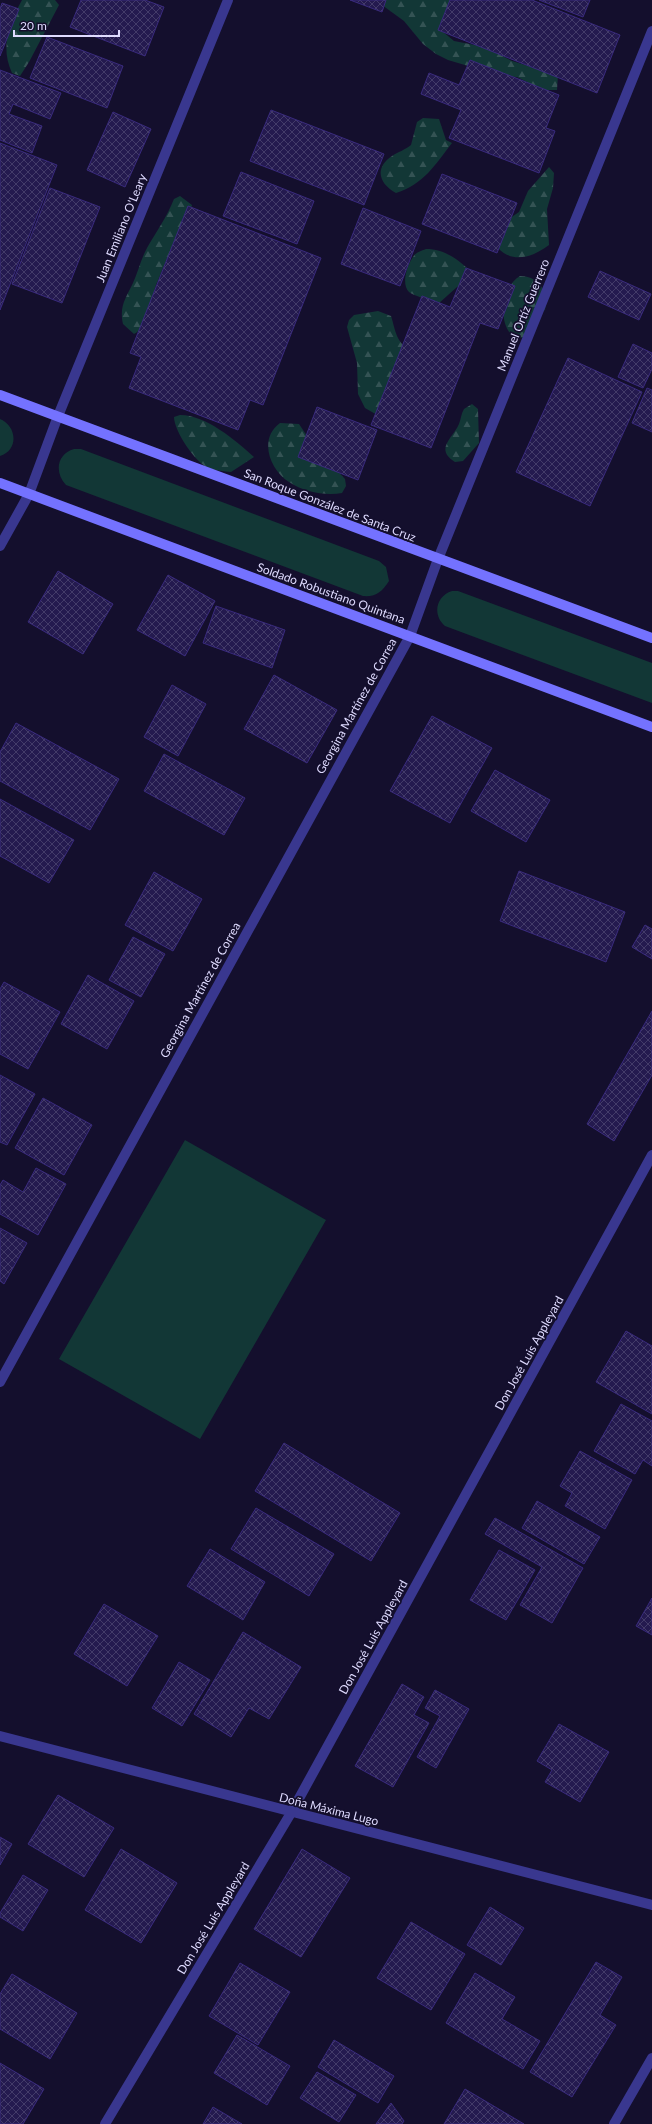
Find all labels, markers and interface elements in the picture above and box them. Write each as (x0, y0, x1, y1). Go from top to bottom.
scale bar (14, 12, 119, 38)
text: 20 m (20, 18, 47, 33)
street label: Juan Emiliano O'Leary (92, 171, 150, 284)
street label: Manuel Ortíz Guerrero (494, 257, 552, 373)
street label: San Roque González de Santa Cruz (242, 465, 419, 545)
street label: Soldado Robustiano Quintana (255, 559, 407, 627)
street label: Georgina Martínez de Correa (312, 636, 400, 776)
street label: Georgina Martínez de Correa (156, 920, 244, 1060)
street label: Don José Luis Appleyard (491, 1293, 567, 1413)
street label: Don José Luis Appleyard (335, 1577, 411, 1697)
street label: Doña Máxima Lugo (278, 1789, 380, 1829)
street label: Don José Luis Appleyard (174, 1859, 252, 1977)

